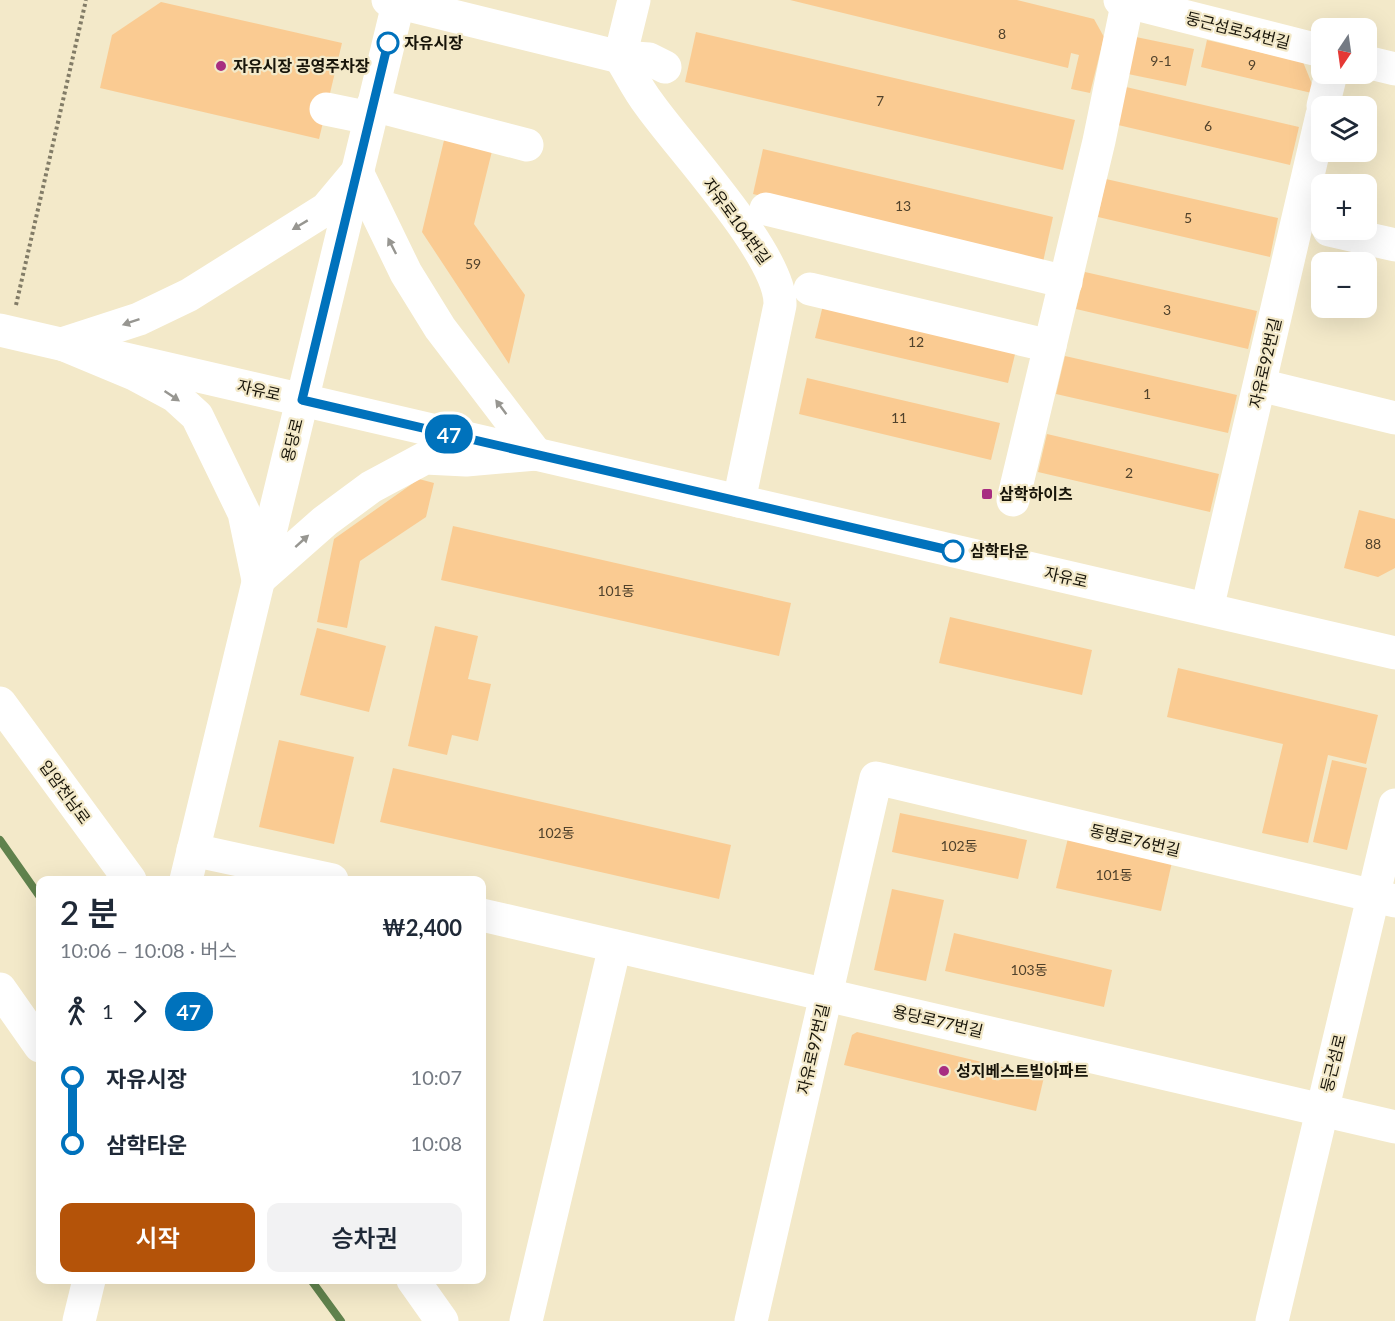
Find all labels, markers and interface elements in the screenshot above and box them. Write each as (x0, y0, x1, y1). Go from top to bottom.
street label: 둥근섬로54번길 (1184, 7, 1292, 52)
north arrow (1311, 18, 1377, 84)
map controls (1311, 18, 1377, 318)
house number: 8 (998, 25, 1006, 42)
marker: 자유시장 (377, 32, 399, 54)
place label: 자유시장 (404, 33, 463, 52)
house number: 9-1 (1150, 52, 1172, 69)
place label: 자유시장 공영주차장 (233, 56, 370, 75)
house number: 9 (1248, 56, 1256, 73)
marker: 자유시장 공영주차장 (214, 59, 228, 73)
house number: 7 (876, 92, 884, 109)
button: layers (1311, 96, 1377, 162)
house number: 6 (1204, 117, 1212, 134)
street label: 자유로104번길 (700, 174, 775, 267)
button: + (1311, 174, 1377, 240)
house number: 13 (895, 197, 911, 214)
house number: 5 (1184, 209, 1192, 226)
one-way arrow (292, 220, 308, 231)
one-way arrow (387, 237, 397, 254)
button: − (1311, 252, 1377, 318)
house number: 59 (465, 255, 481, 272)
house number: 3 (1163, 301, 1171, 318)
street label: 자유로92번길 (1245, 316, 1284, 410)
one-way arrow (122, 317, 140, 327)
house number: 12 (908, 333, 924, 350)
street label: 자유로 (235, 375, 283, 404)
house number: 1 (1143, 385, 1151, 402)
one-way arrow (163, 390, 180, 401)
one-way arrow (495, 400, 507, 415)
house number: 11 (891, 409, 907, 426)
line badge: 47 (422, 414, 476, 454)
street label: 용당로 (277, 416, 306, 464)
text: 47 (437, 422, 461, 447)
house number: 2 (1125, 464, 1133, 481)
place label: 삼학하이츠 (999, 484, 1073, 503)
marker: 삼학하이츠 (980, 487, 994, 501)
one-way arrow (294, 535, 309, 548)
house number: 88 (1365, 535, 1381, 552)
marker: 삼학타운 (942, 540, 964, 562)
place label: 삼학타운 (970, 541, 1029, 560)
street label: 자유로 (1042, 562, 1090, 591)
house number: 101동 (597, 582, 635, 599)
street label: 입암천남로 (36, 756, 95, 827)
street label: 동명로76번길 (1088, 820, 1182, 859)
house number: 102동 (537, 824, 575, 841)
house number: 102동 (940, 837, 978, 854)
house number: 101동 (1095, 866, 1133, 883)
text: 2 분 (60, 892, 118, 932)
text: ₩2,400 (382, 914, 462, 941)
text: 10:06 – 10:08 · 버스 (60, 938, 237, 962)
house number: 103동 (1010, 961, 1048, 978)
icon: walk (60, 995, 93, 1028)
icon: forward (123, 995, 156, 1028)
text: 1 (102, 999, 114, 1023)
text: 47 (177, 999, 201, 1024)
street label: 용당로77번길 (891, 1001, 985, 1040)
street label: 자유로97번길 (793, 1002, 832, 1096)
street label: 둥근섬로 (1316, 1032, 1349, 1094)
place label: 성지베스트빌아파트 (956, 1061, 1089, 1080)
marker: 성지베스트빌아파트 (937, 1064, 951, 1078)
text: 자유시장 (106, 1065, 187, 1092)
text: 10:07 (411, 1065, 462, 1089)
text: 삼학타운 (106, 1131, 187, 1158)
text: 10:08 (411, 1131, 462, 1155)
button: 시작 (60, 1203, 255, 1272)
button: 승차권 (267, 1203, 462, 1272)

